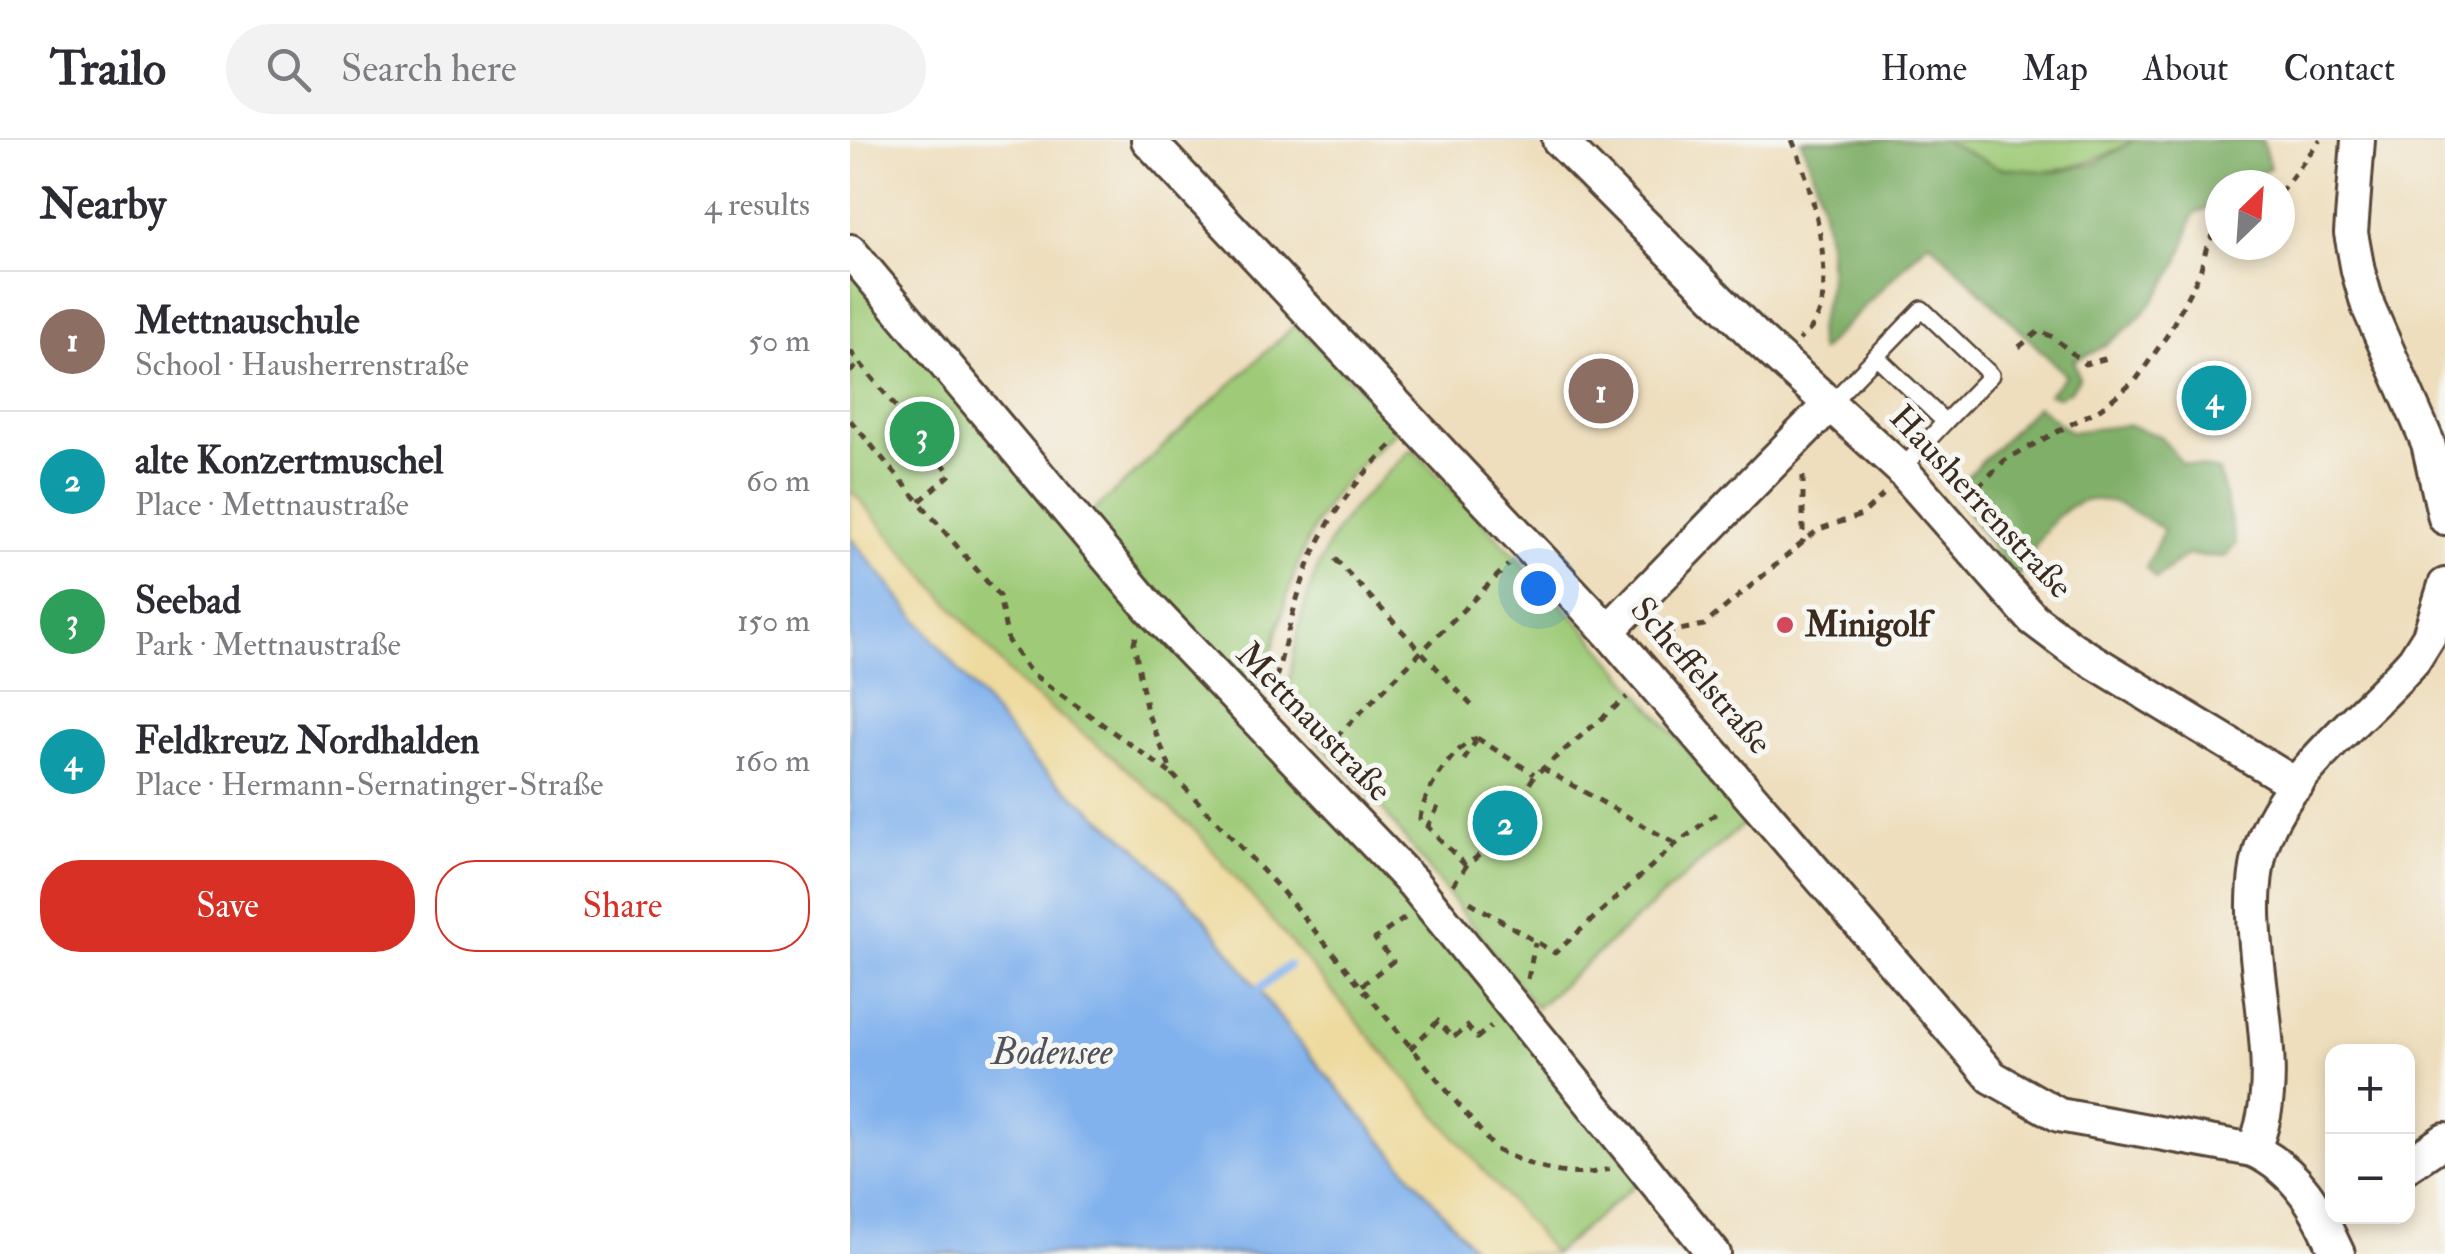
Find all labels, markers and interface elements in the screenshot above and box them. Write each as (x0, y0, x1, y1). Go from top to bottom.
search box (226, 24, 926, 114)
text: Trailo (50, 39, 166, 99)
icon: search (261, 42, 316, 97)
text: Search here (341, 45, 517, 93)
text: Home (1880, 47, 1967, 91)
text: Map (2022, 47, 2088, 91)
text: About (2143, 47, 2228, 91)
text: Contact (2283, 47, 2395, 91)
north arrow (2205, 170, 2295, 260)
text: Nearby (40, 179, 166, 231)
text: 4 results (704, 185, 810, 225)
text: Mettnauschule (135, 297, 360, 345)
text: 1 (67, 321, 78, 361)
text: 50 m (748, 321, 810, 361)
text: School · Hausherrenstraße (135, 345, 469, 385)
pin: 1 (1568, 354, 1634, 428)
pin: 4 (2182, 360, 2246, 436)
pin: 3 (890, 396, 954, 472)
street label: Hausherrenstraße (1880, 396, 2082, 608)
text: alte Konzertmuschel (135, 437, 444, 485)
text: 2 (64, 461, 81, 501)
text: 60 m (746, 461, 810, 501)
text: Place · Mettnaustraße (135, 485, 409, 525)
your location (1513, 563, 1564, 614)
text: Seebad (135, 577, 241, 625)
street label: Scheffelstraße (1621, 588, 1781, 764)
text: 3 (66, 601, 79, 641)
text: 150 m (737, 601, 810, 641)
place label: Minigolf (1804, 603, 1935, 647)
marker: Minigolf (1774, 614, 1796, 636)
text: Park · Mettnaustraße (135, 625, 401, 665)
street label: Mettnaustraße (1227, 633, 1401, 811)
text: Feldkreuz Nordhalden (135, 717, 480, 765)
text: 4 (64, 741, 81, 781)
text: 160 m (735, 741, 810, 781)
text: Place · Hermann-Sernatinger-Straße (135, 765, 603, 805)
pin: 2 (1472, 786, 1538, 860)
button: Save (40, 860, 415, 952)
button: Share (435, 860, 810, 952)
water label: Bodensee (989, 1028, 1113, 1076)
map controls (2325, 1044, 2415, 1224)
button: + (2325, 1044, 2415, 1134)
button: − (2325, 1134, 2415, 1224)

